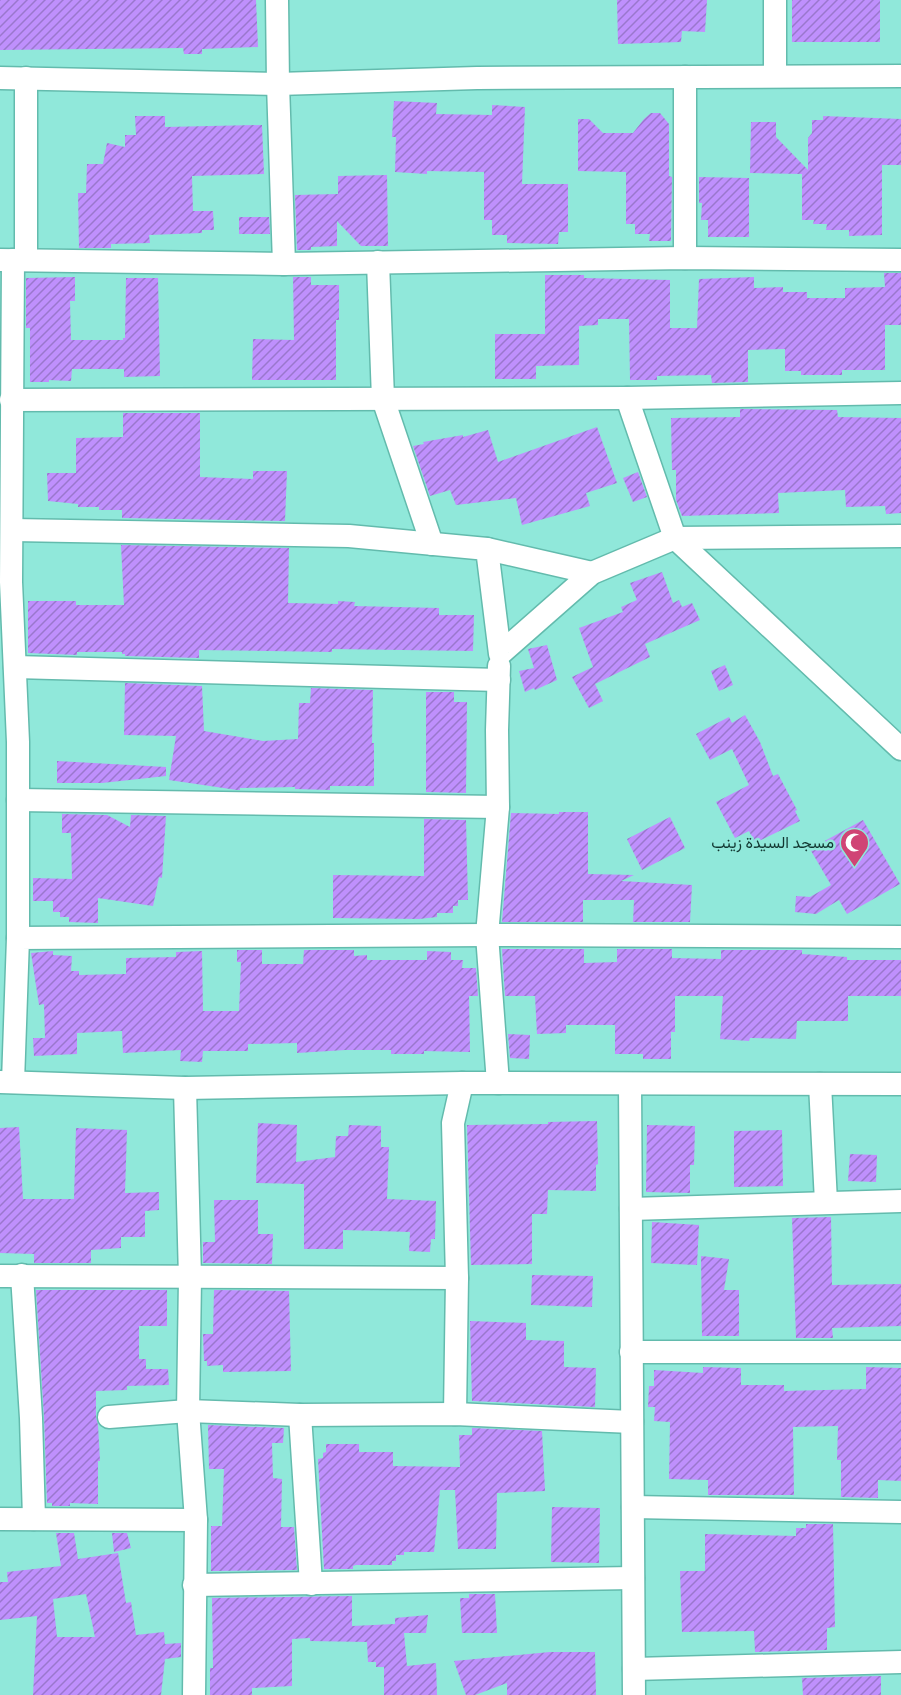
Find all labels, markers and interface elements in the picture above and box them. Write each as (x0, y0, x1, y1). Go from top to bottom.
mosque icon: مسجد السيدة زينب (839, 826, 871, 868)
place label: مسجد السيدة زينب (711, 833, 834, 853)

